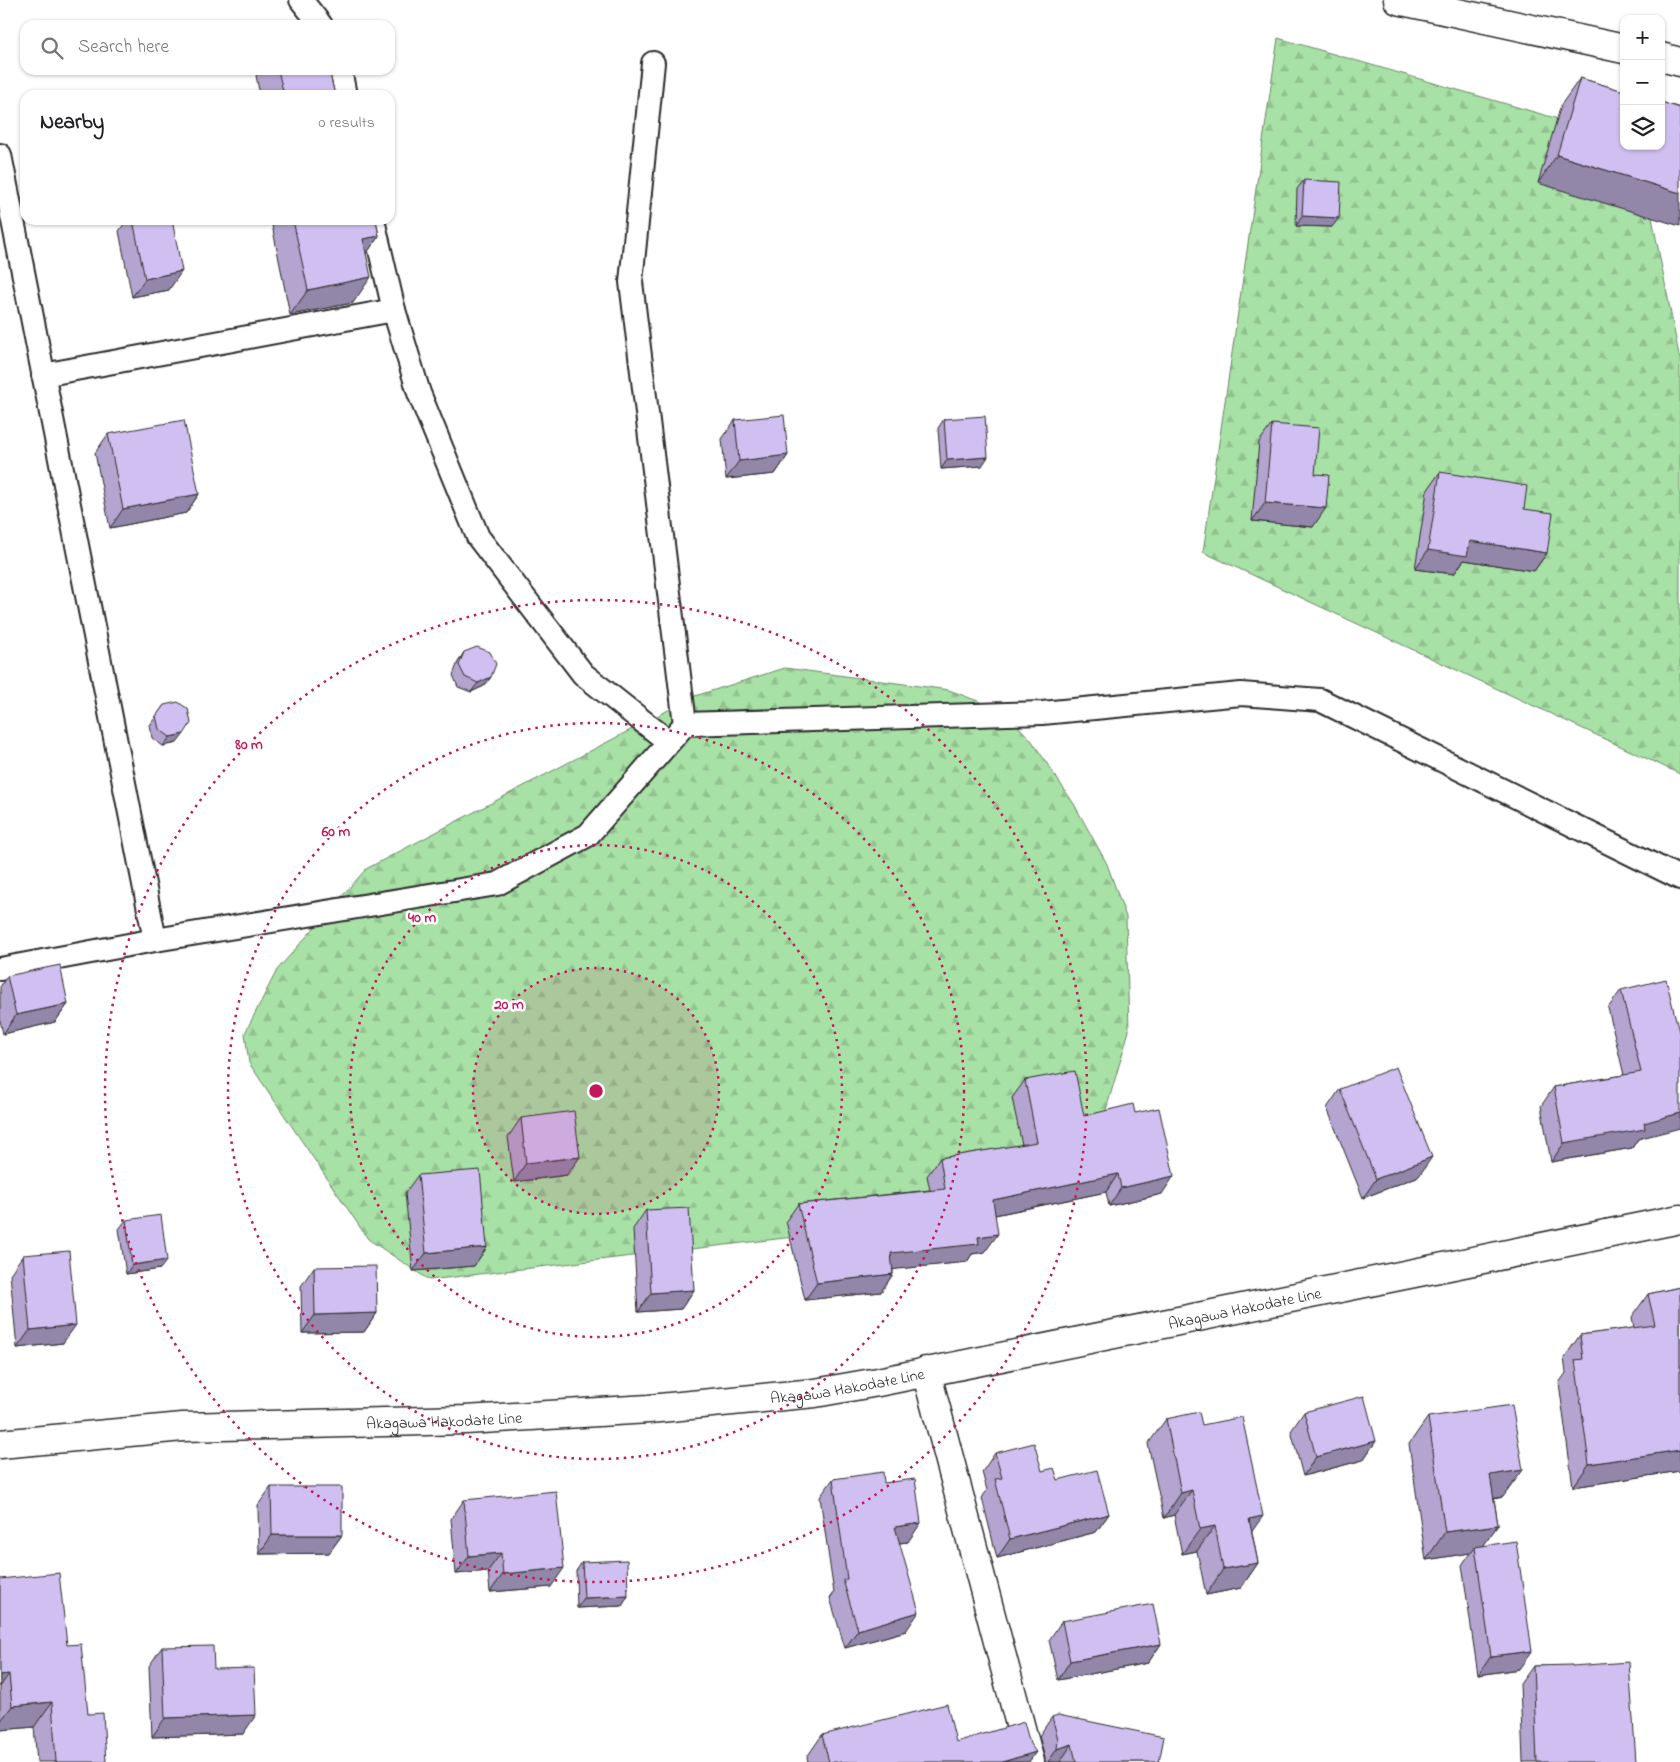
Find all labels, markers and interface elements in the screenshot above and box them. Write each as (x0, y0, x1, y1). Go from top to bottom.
map controls (1620, 15, 1665, 150)
button: + (1620, 15, 1665, 60)
search box (20, 20, 395, 75)
icon: search (38, 34, 66, 62)
text: Search here (78, 34, 169, 61)
button: − (1620, 60, 1665, 105)
button: layers (1620, 105, 1665, 150)
text: Nearby (40, 108, 104, 138)
text: 0 results (319, 111, 375, 135)
text: 80 m (234, 734, 263, 756)
text: 60 m (321, 821, 351, 843)
text: 40 m (407, 907, 436, 929)
text: 20 m (493, 994, 524, 1016)
centre of rings (587, 1082, 605, 1100)
street label: Akagawa Hakodate Line (1166, 1282, 1325, 1337)
street label: Akagawa Hakodate Line (769, 1363, 928, 1411)
street label: Akagawa Hakodate Line (366, 1407, 524, 1436)

